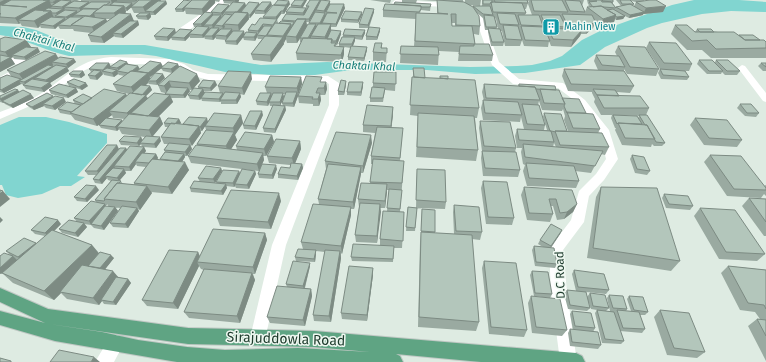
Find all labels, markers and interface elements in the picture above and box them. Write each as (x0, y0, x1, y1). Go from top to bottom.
building icon: Mahin View (541, 17, 561, 37)
place label: Mahin View (564, 21, 615, 33)
water label: Chaktai Khal (12, 26, 76, 54)
water label: Chaktai Khal (332, 58, 396, 74)
street label: D.C Road (552, 251, 568, 299)
street label: Sirajuddowla Road (226, 328, 346, 350)

